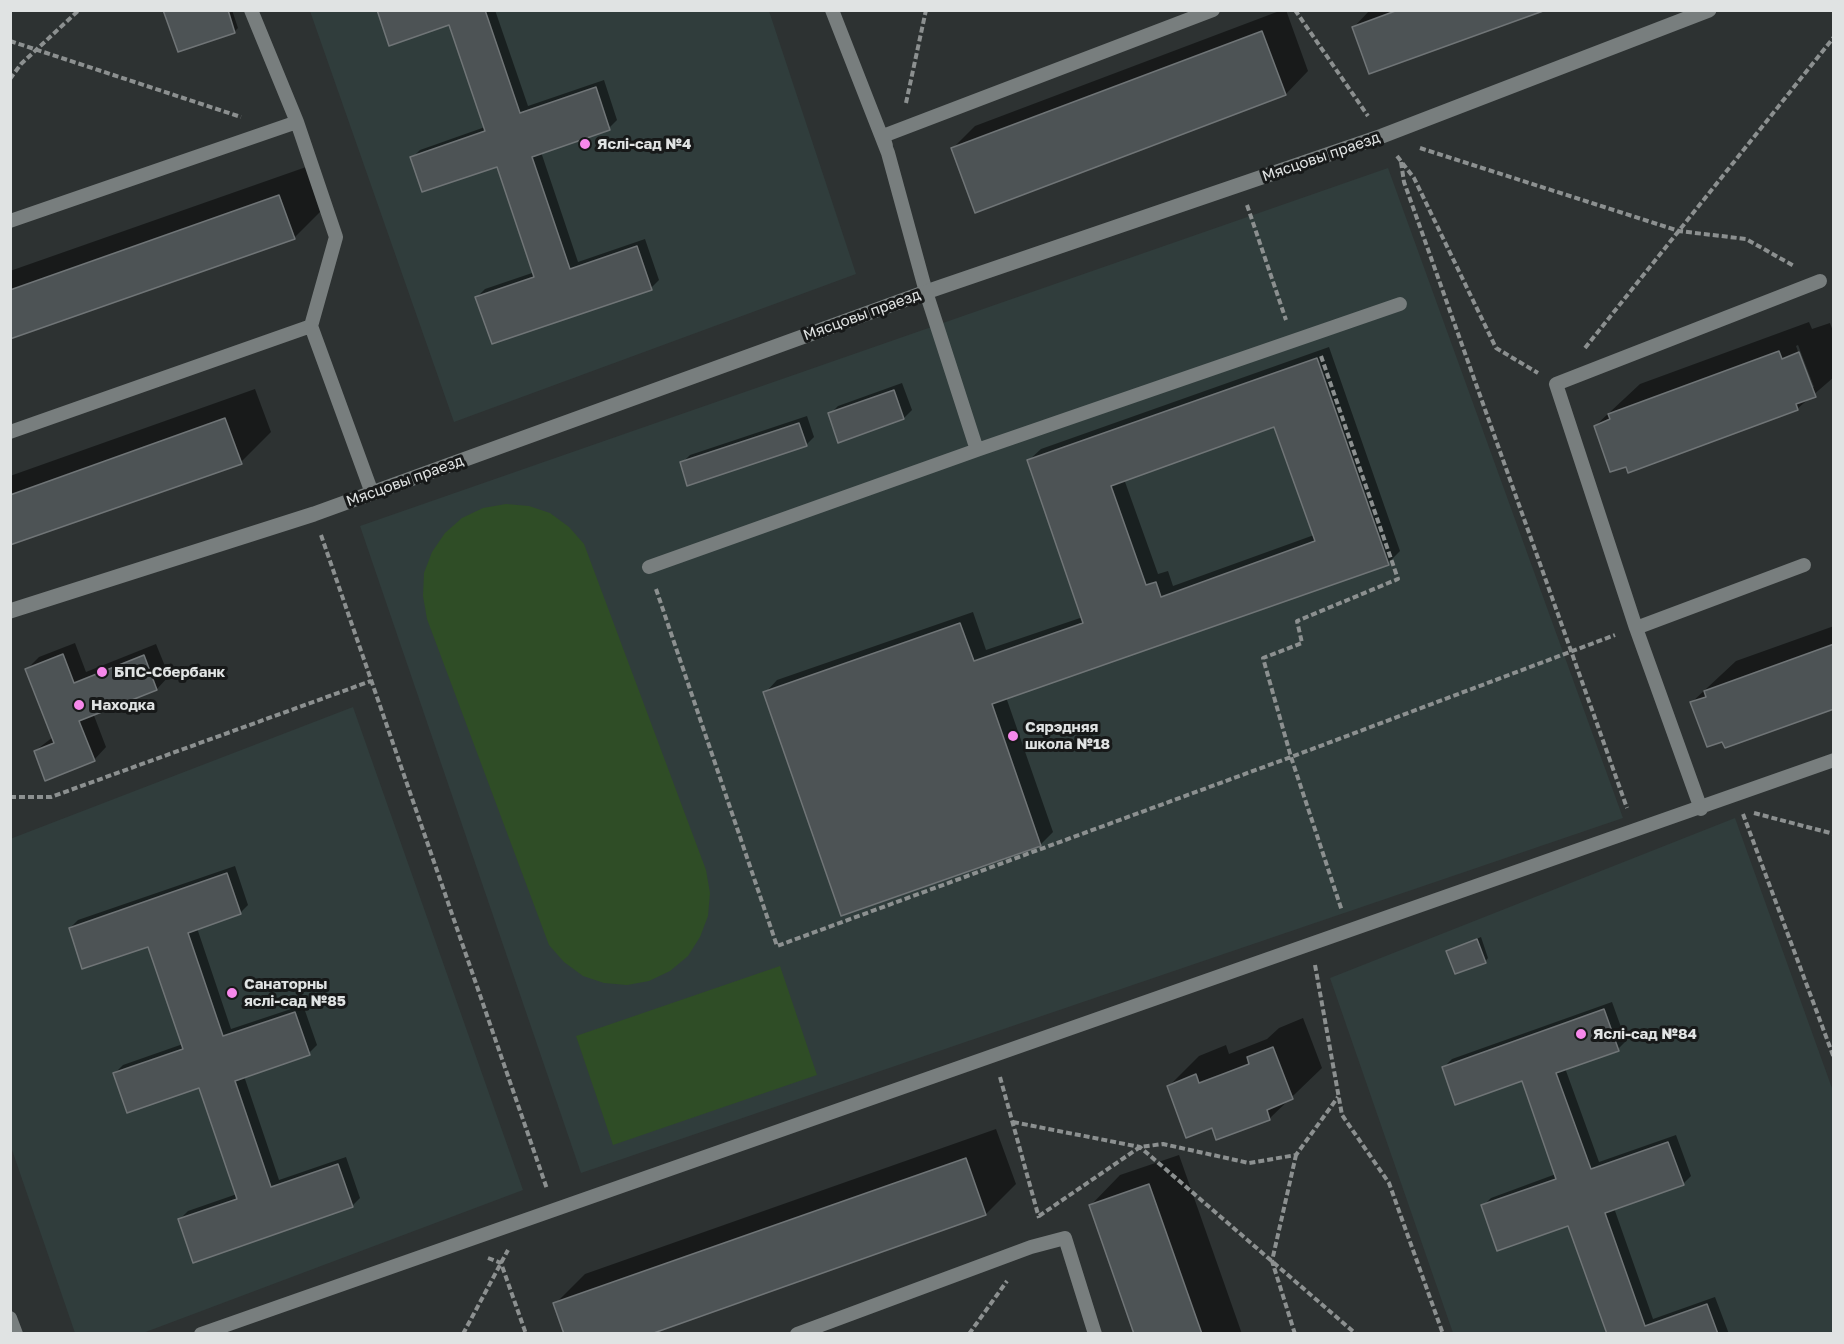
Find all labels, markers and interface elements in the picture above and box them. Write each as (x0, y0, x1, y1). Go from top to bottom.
street label: Мясцовы праезд (1260, 128, 1382, 186)
place label: Яслі-сад №4 (597, 135, 691, 153)
marker: Яслі-сад №4 (578, 137, 592, 151)
street label: Мясцовы праезд (801, 285, 923, 345)
street label: Мясцовы праезд (344, 451, 466, 511)
place label: БПС-Сбербанк (114, 663, 225, 681)
marker: БПС-Сбербанк (95, 665, 109, 679)
place label: Находка (91, 696, 155, 714)
marker: Находка (72, 698, 86, 712)
place label: Сярэдняя школа №18 (1025, 718, 1110, 753)
marker: Сярэдняя школа №18 (1006, 729, 1020, 743)
place label: Санаторны яслі-сад №85 (244, 975, 346, 1010)
marker: Санаторны яслі-сад №85 (225, 986, 239, 1000)
place label: Яслі-сад №84 (1593, 1025, 1697, 1043)
marker: Яслі-сад №84 (1574, 1027, 1588, 1041)

